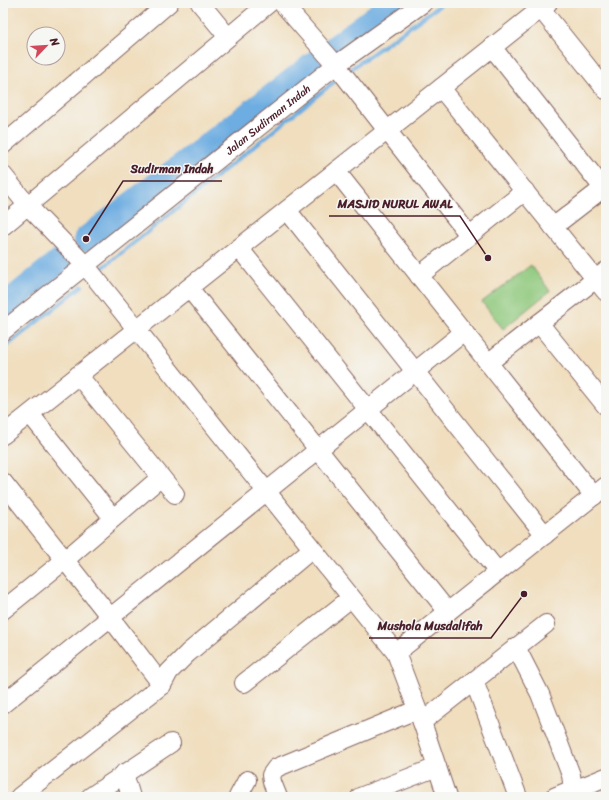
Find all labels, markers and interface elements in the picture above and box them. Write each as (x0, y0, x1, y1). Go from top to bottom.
north arrow (26, 26, 66, 66)
text: N (44, 34, 65, 50)
street label: Jalan Sudirman Indah (220, 79, 315, 160)
callout: Sudirman Indah (123, 157, 222, 181)
text: Sudirman Indah (129, 158, 214, 180)
callout: MASJID NURUL AWAL (329, 192, 460, 216)
text: MASJID NURUL AWAL (336, 193, 453, 215)
callout: Mushola Musdalifah (369, 614, 491, 638)
text: Mushola Musdalifah (376, 615, 483, 637)

